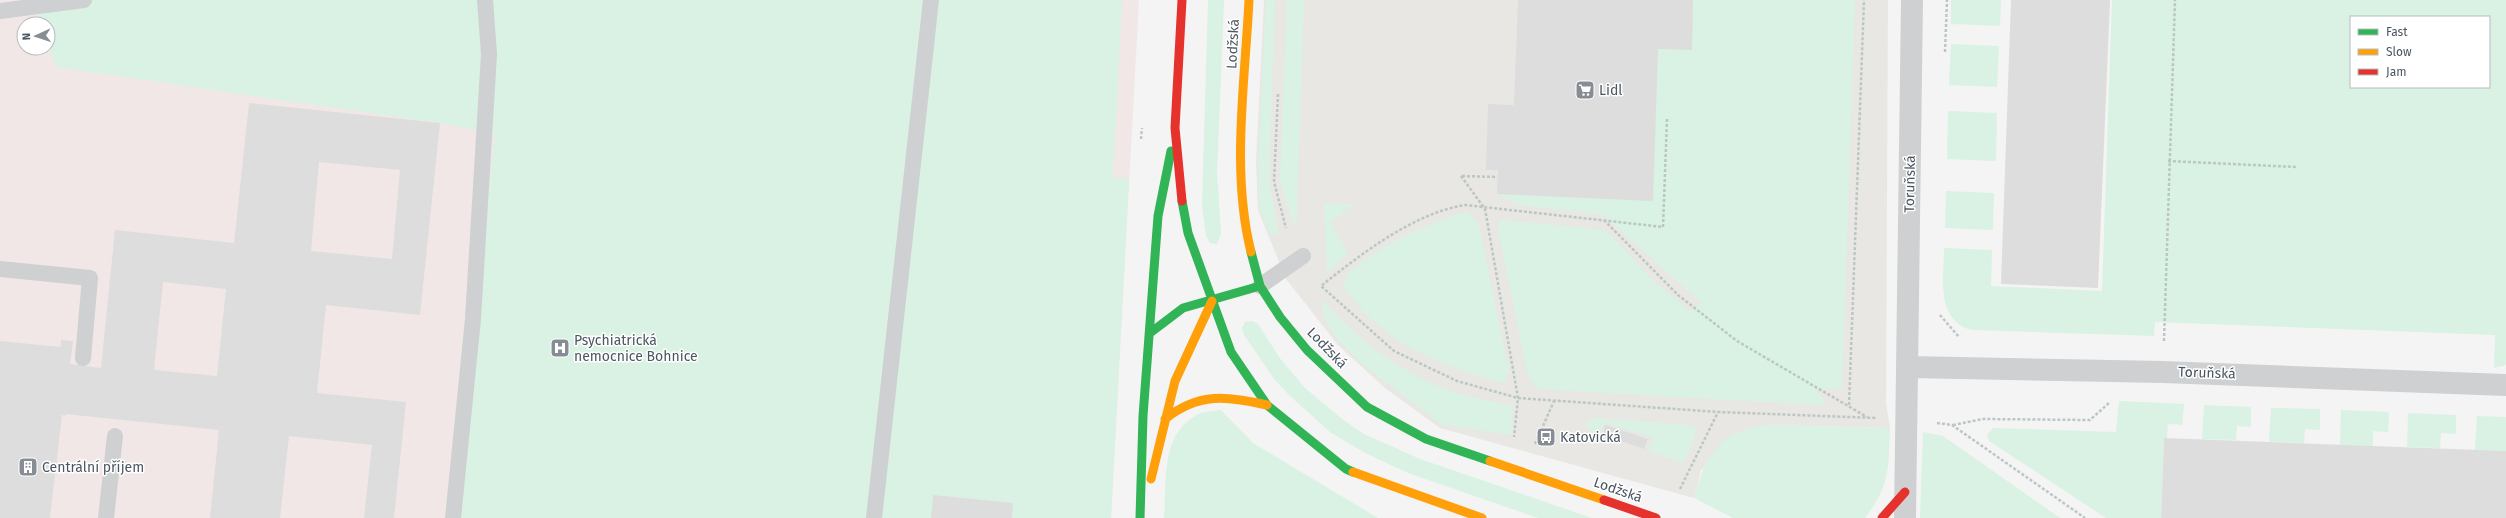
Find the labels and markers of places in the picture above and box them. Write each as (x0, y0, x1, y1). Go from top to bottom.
supermarket icon: Lidl (1574, 79, 1596, 101)
place label: Lidl (1599, 82, 1622, 99)
place label: Psychiatrická nemocnice Bohnice (574, 332, 698, 365)
hospital icon: Psychiatrická nemocnice Bohnice (549, 337, 571, 359)
bus stop icon: Katovická (1535, 426, 1557, 448)
place label: Katovická (1560, 429, 1621, 446)
building icon: Centrální příjem (17, 456, 39, 478)
place label: Centrální příjem (42, 459, 144, 476)

